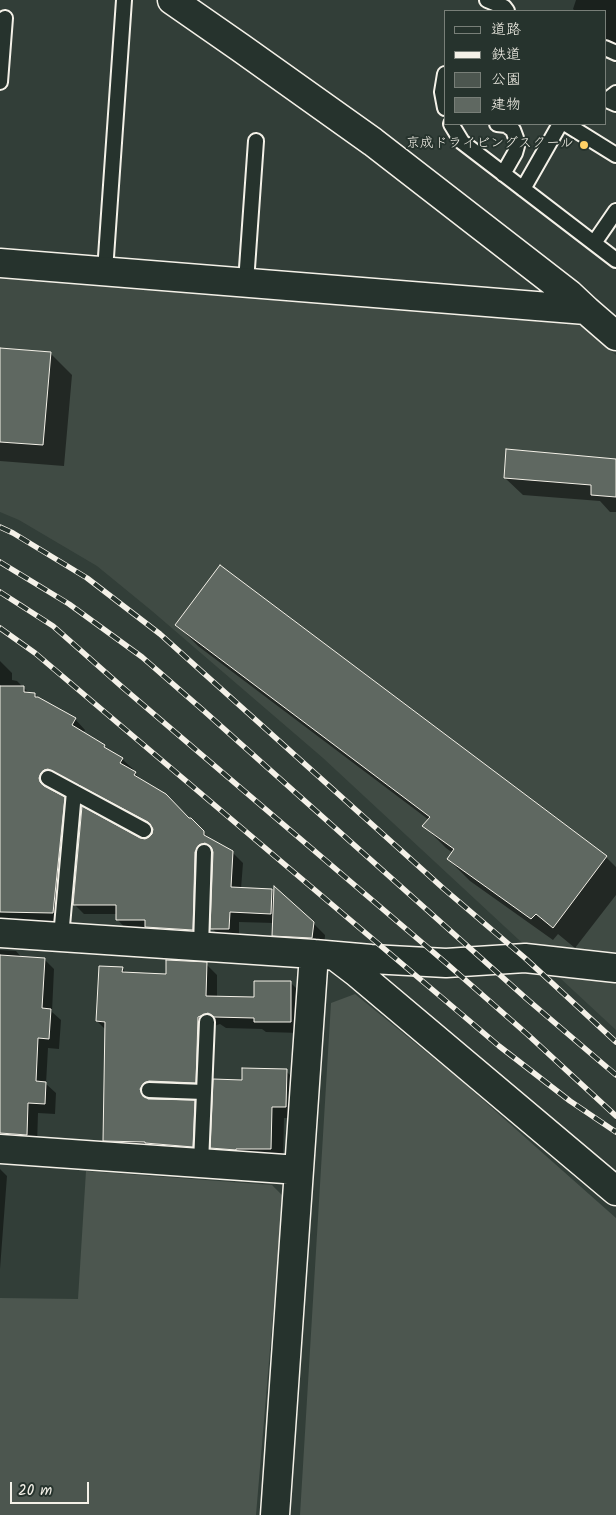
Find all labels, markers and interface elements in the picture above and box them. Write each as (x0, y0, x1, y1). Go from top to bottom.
legend (444, 10, 606, 125)
text: 道路 (491, 18, 521, 42)
text: 鉄道 (491, 43, 521, 67)
text: 公園 (491, 68, 521, 92)
text: 建物 (491, 93, 521, 117)
place label: 京成ドライビングスクール (406, 137, 574, 153)
marker: 京成ドライビングスクール (578, 139, 590, 151)
scale bar (12, 1472, 91, 1504)
text: 20 m (18, 1479, 52, 1503)

